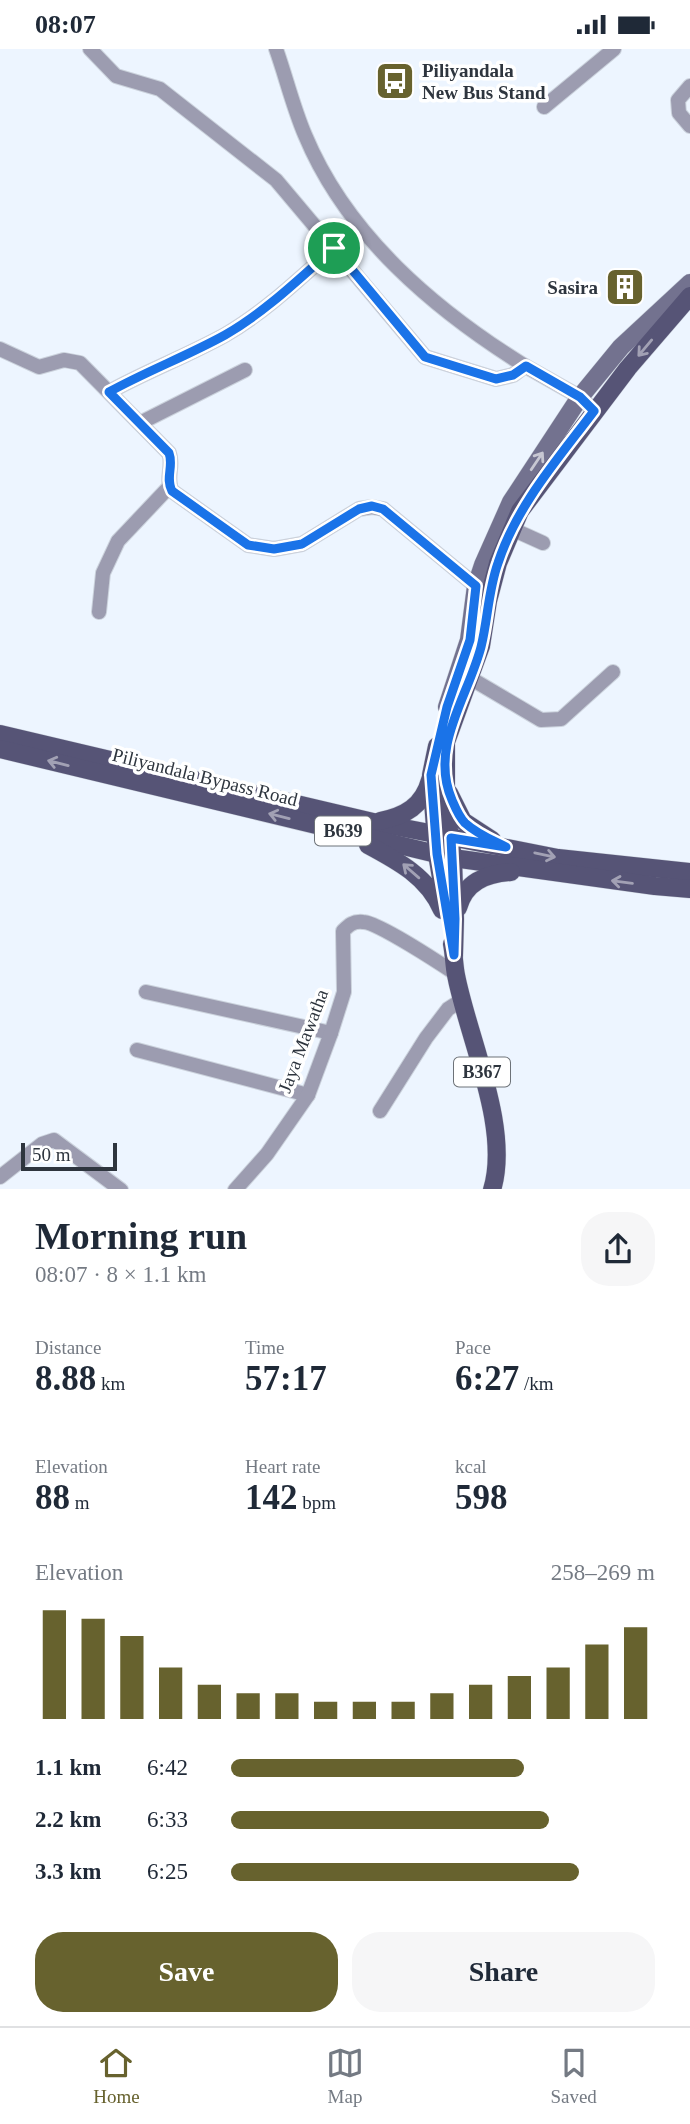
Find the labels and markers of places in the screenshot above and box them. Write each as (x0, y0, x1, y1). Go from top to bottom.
bus stop icon: Piliyandala New Bus Stand (374, 60, 416, 102)
place label: Piliyandala New Bus Stand (422, 60, 546, 103)
pin (304, 218, 364, 278)
building icon: Sasira (604, 266, 646, 308)
place label: Sasira (547, 277, 598, 298)

